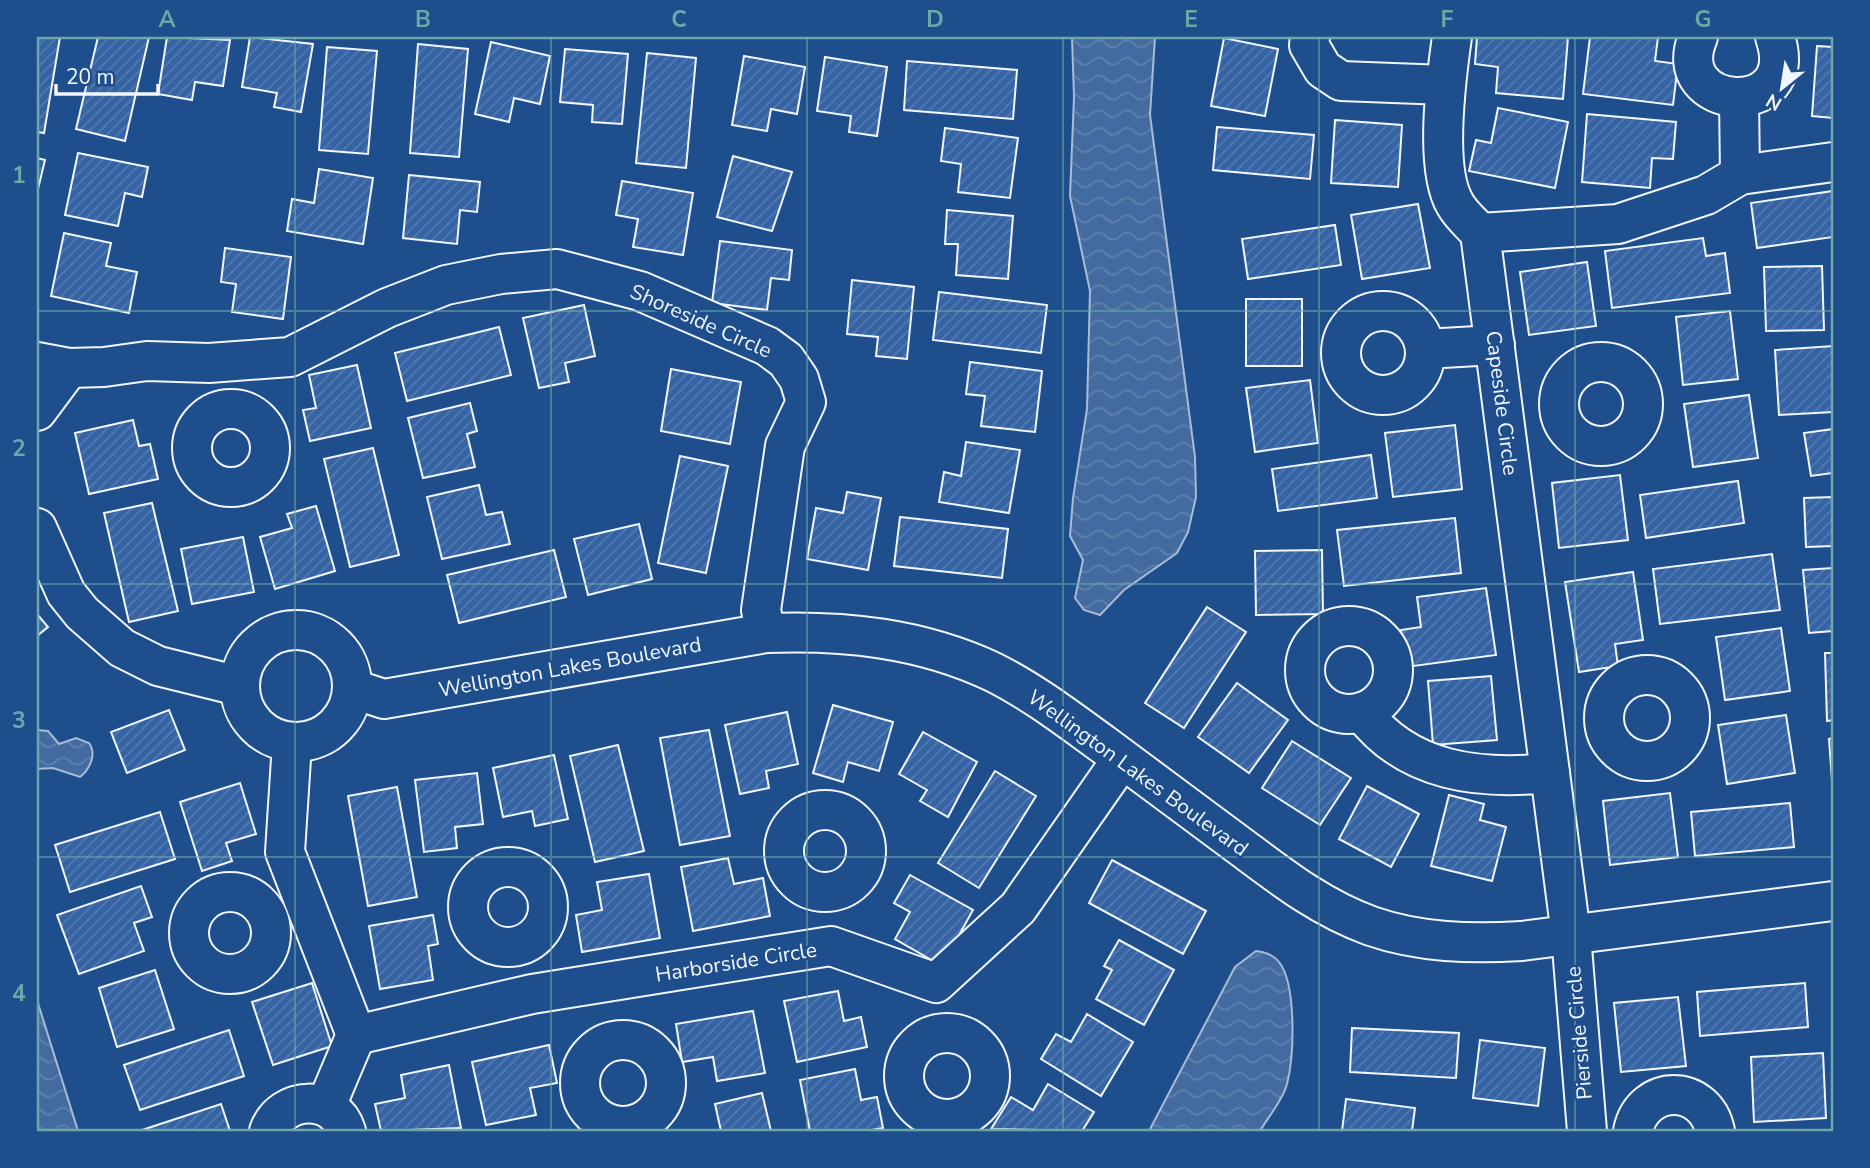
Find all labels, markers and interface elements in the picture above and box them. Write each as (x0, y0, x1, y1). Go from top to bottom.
text: A (158, 4, 176, 35)
text: B (415, 4, 431, 35)
text: C (671, 4, 687, 35)
text: D (926, 4, 944, 35)
text: E (1184, 4, 1198, 35)
text: F (1441, 4, 1454, 35)
text: G (1695, 4, 1711, 35)
scale bar (56, 52, 158, 96)
north arrow (1748, 52, 1818, 122)
text: 20 m (66, 63, 115, 91)
text: N (1761, 87, 1787, 117)
text: 1 (12, 160, 26, 191)
street label: Shoreside Circle (626, 277, 776, 365)
street label: Capeside Circle (1479, 329, 1525, 477)
text: 2 (12, 433, 26, 464)
street label: Wellington Lakes Boulevard (436, 630, 704, 704)
street label: Wellington Lakes Boulevard (1022, 683, 1254, 863)
text: 3 (12, 705, 26, 736)
street label: Harborside Circle (653, 935, 819, 989)
street label: Pierside Circle (1559, 965, 1599, 1101)
text: 4 (12, 978, 26, 1009)

